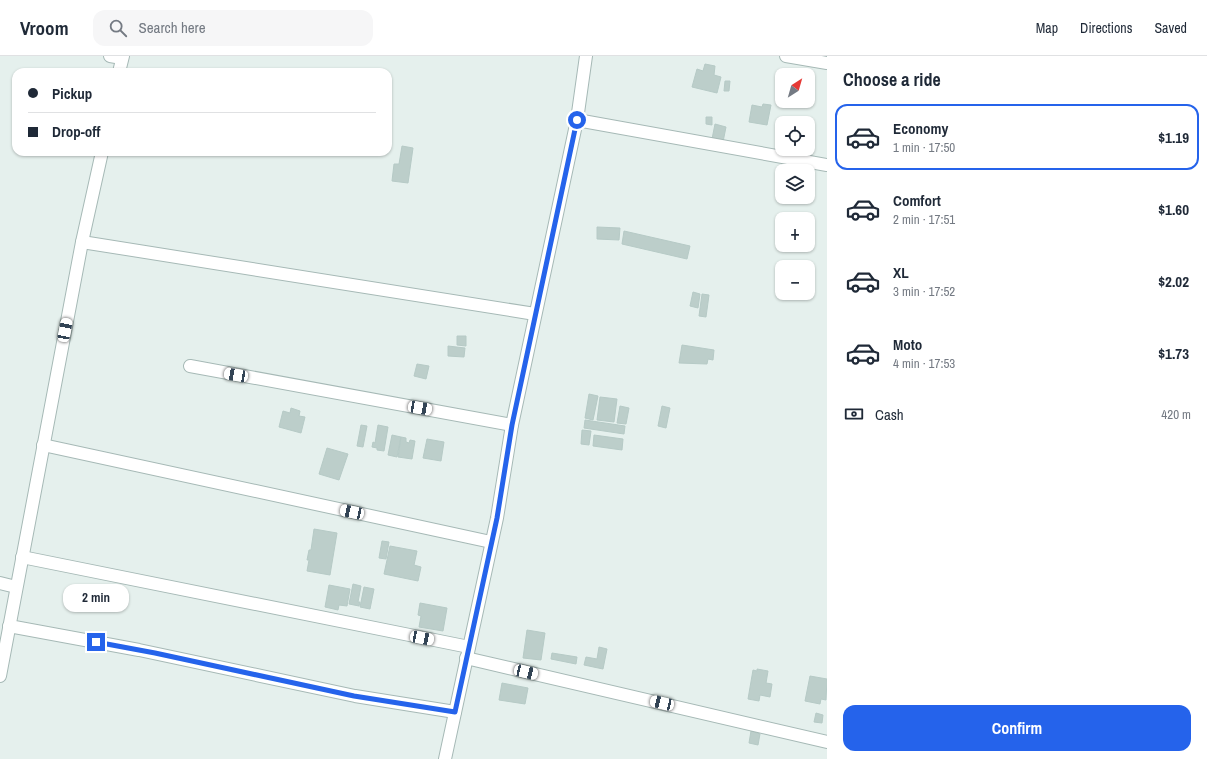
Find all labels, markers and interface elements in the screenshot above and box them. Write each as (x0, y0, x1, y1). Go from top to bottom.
search box (93, 10, 373, 46)
text: Vroom (20, 15, 69, 41)
icon: search (107, 17, 129, 39)
text: Search here (139, 17, 206, 38)
text: Map (1036, 19, 1058, 37)
text: Directions (1080, 19, 1132, 37)
text: Saved (1154, 19, 1187, 37)
text: Choose a ride (843, 67, 941, 92)
north arrow (775, 68, 815, 108)
map controls (775, 68, 815, 300)
text: Pickup (52, 83, 92, 104)
route start (568, 111, 586, 129)
button: locate (775, 116, 815, 156)
text: Economy (893, 118, 948, 139)
icon: car (845, 119, 881, 155)
text: Drop-off (52, 121, 101, 142)
text: $1.19 (1158, 127, 1189, 148)
text: 1 min · 17:50 (893, 139, 955, 156)
button: layers (775, 164, 815, 204)
text: Comfort (893, 190, 941, 211)
icon: car (845, 191, 881, 227)
text: $1.60 (1158, 199, 1189, 220)
text: 2 min · 17:51 (893, 211, 955, 228)
button: + (775, 212, 815, 252)
button: − (775, 260, 815, 300)
text: XL (893, 262, 909, 283)
icon: car (845, 263, 881, 299)
text: $2.02 (1158, 271, 1189, 292)
text: 3 min · 17:52 (893, 283, 955, 300)
car (57, 317, 73, 343)
text: Moto (893, 334, 922, 355)
icon: car (845, 335, 881, 371)
text: $1.73 (1158, 343, 1189, 364)
text: 4 min · 17:53 (893, 355, 955, 372)
car (223, 367, 249, 383)
car (407, 400, 433, 416)
icon: cash (843, 403, 865, 425)
text: Cash (875, 404, 904, 425)
text: 420 m (1161, 406, 1191, 423)
car (339, 504, 365, 520)
callout: 2 min (63, 584, 129, 612)
text: 2 min (82, 589, 110, 606)
car (409, 630, 435, 646)
route end (87, 633, 105, 651)
car (513, 663, 539, 681)
car (649, 694, 675, 712)
button: Confirm (843, 705, 1191, 751)

